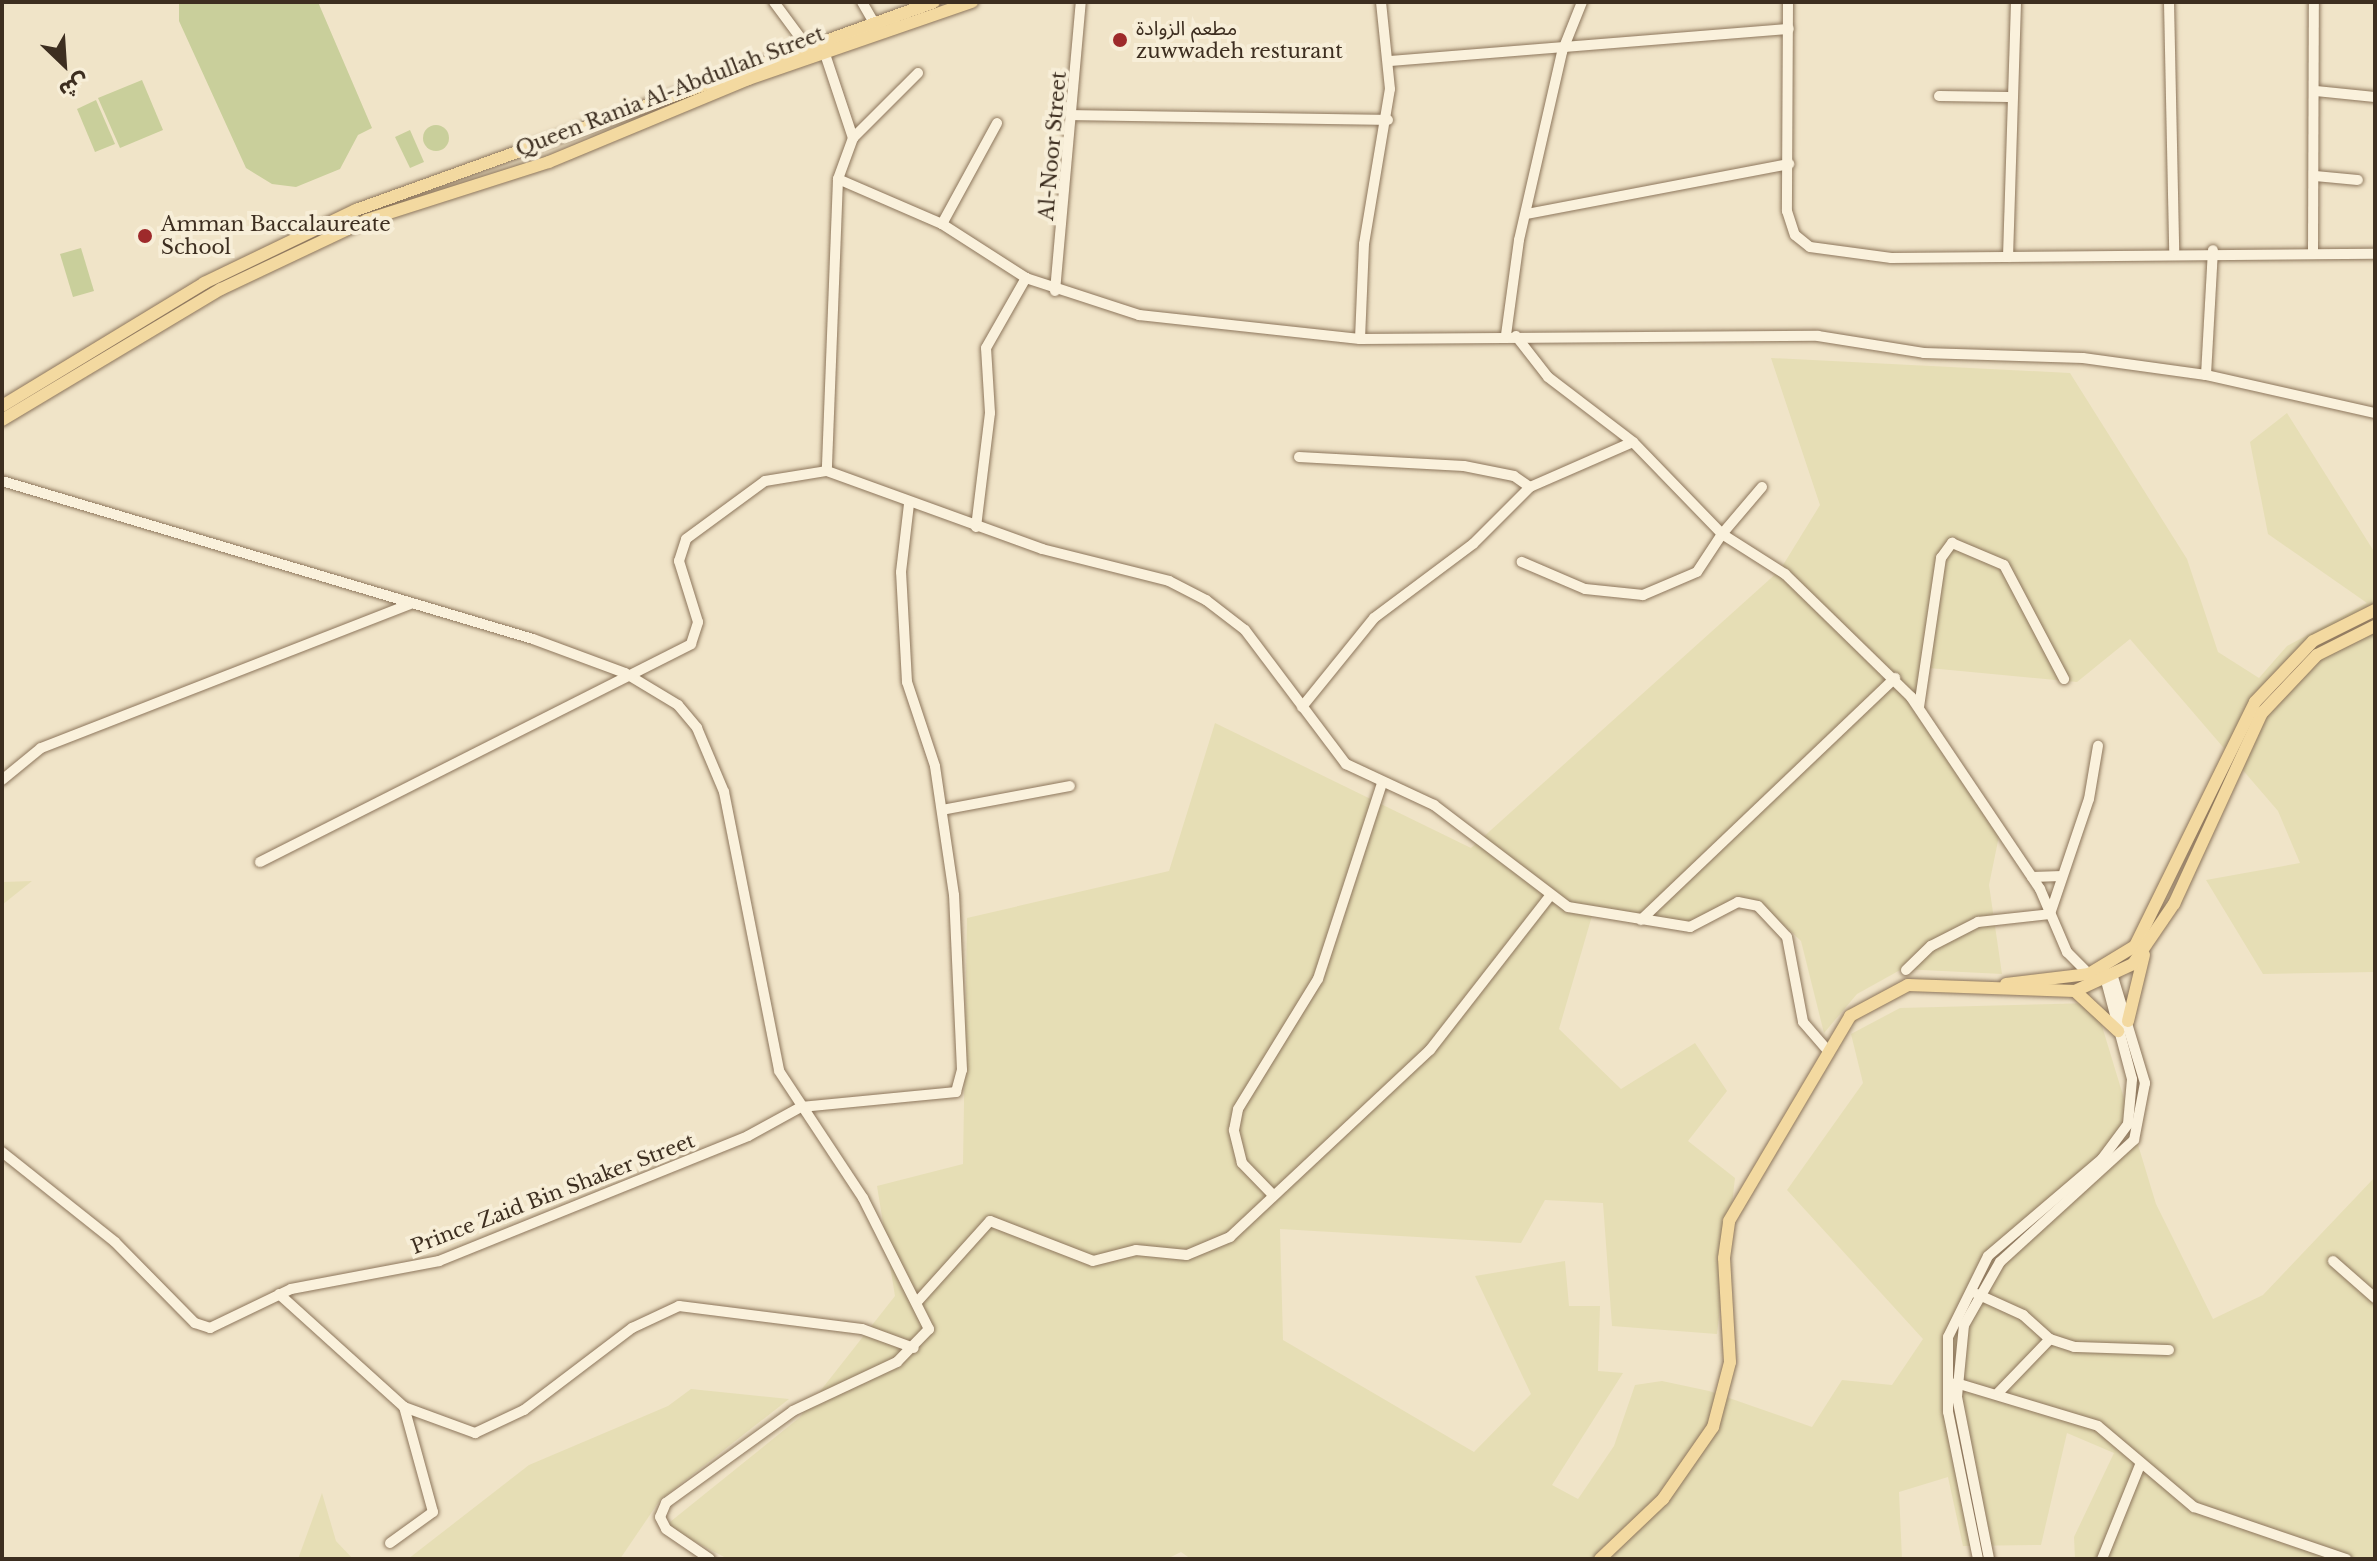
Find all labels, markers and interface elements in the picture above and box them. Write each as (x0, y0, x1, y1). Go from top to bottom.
place label: مطعم الزوادة zuwwadeh resturant (1136, 16, 1343, 63)
street label: Queen Rania Al-Abdullah Street (512, 22, 828, 162)
north arrow (24, 24, 104, 104)
marker: مطعم الزوادة zuwwadeh resturant (1111, 31, 1129, 49)
text: ش (55, 68, 94, 105)
street label: Al-Noor Street (1035, 70, 1071, 222)
place label: Amman Baccalaureate School (161, 212, 391, 259)
marker: Amman Baccalaureate School (136, 227, 154, 245)
street label: Prince Zaid Bin Shaker Street (408, 1129, 698, 1259)

